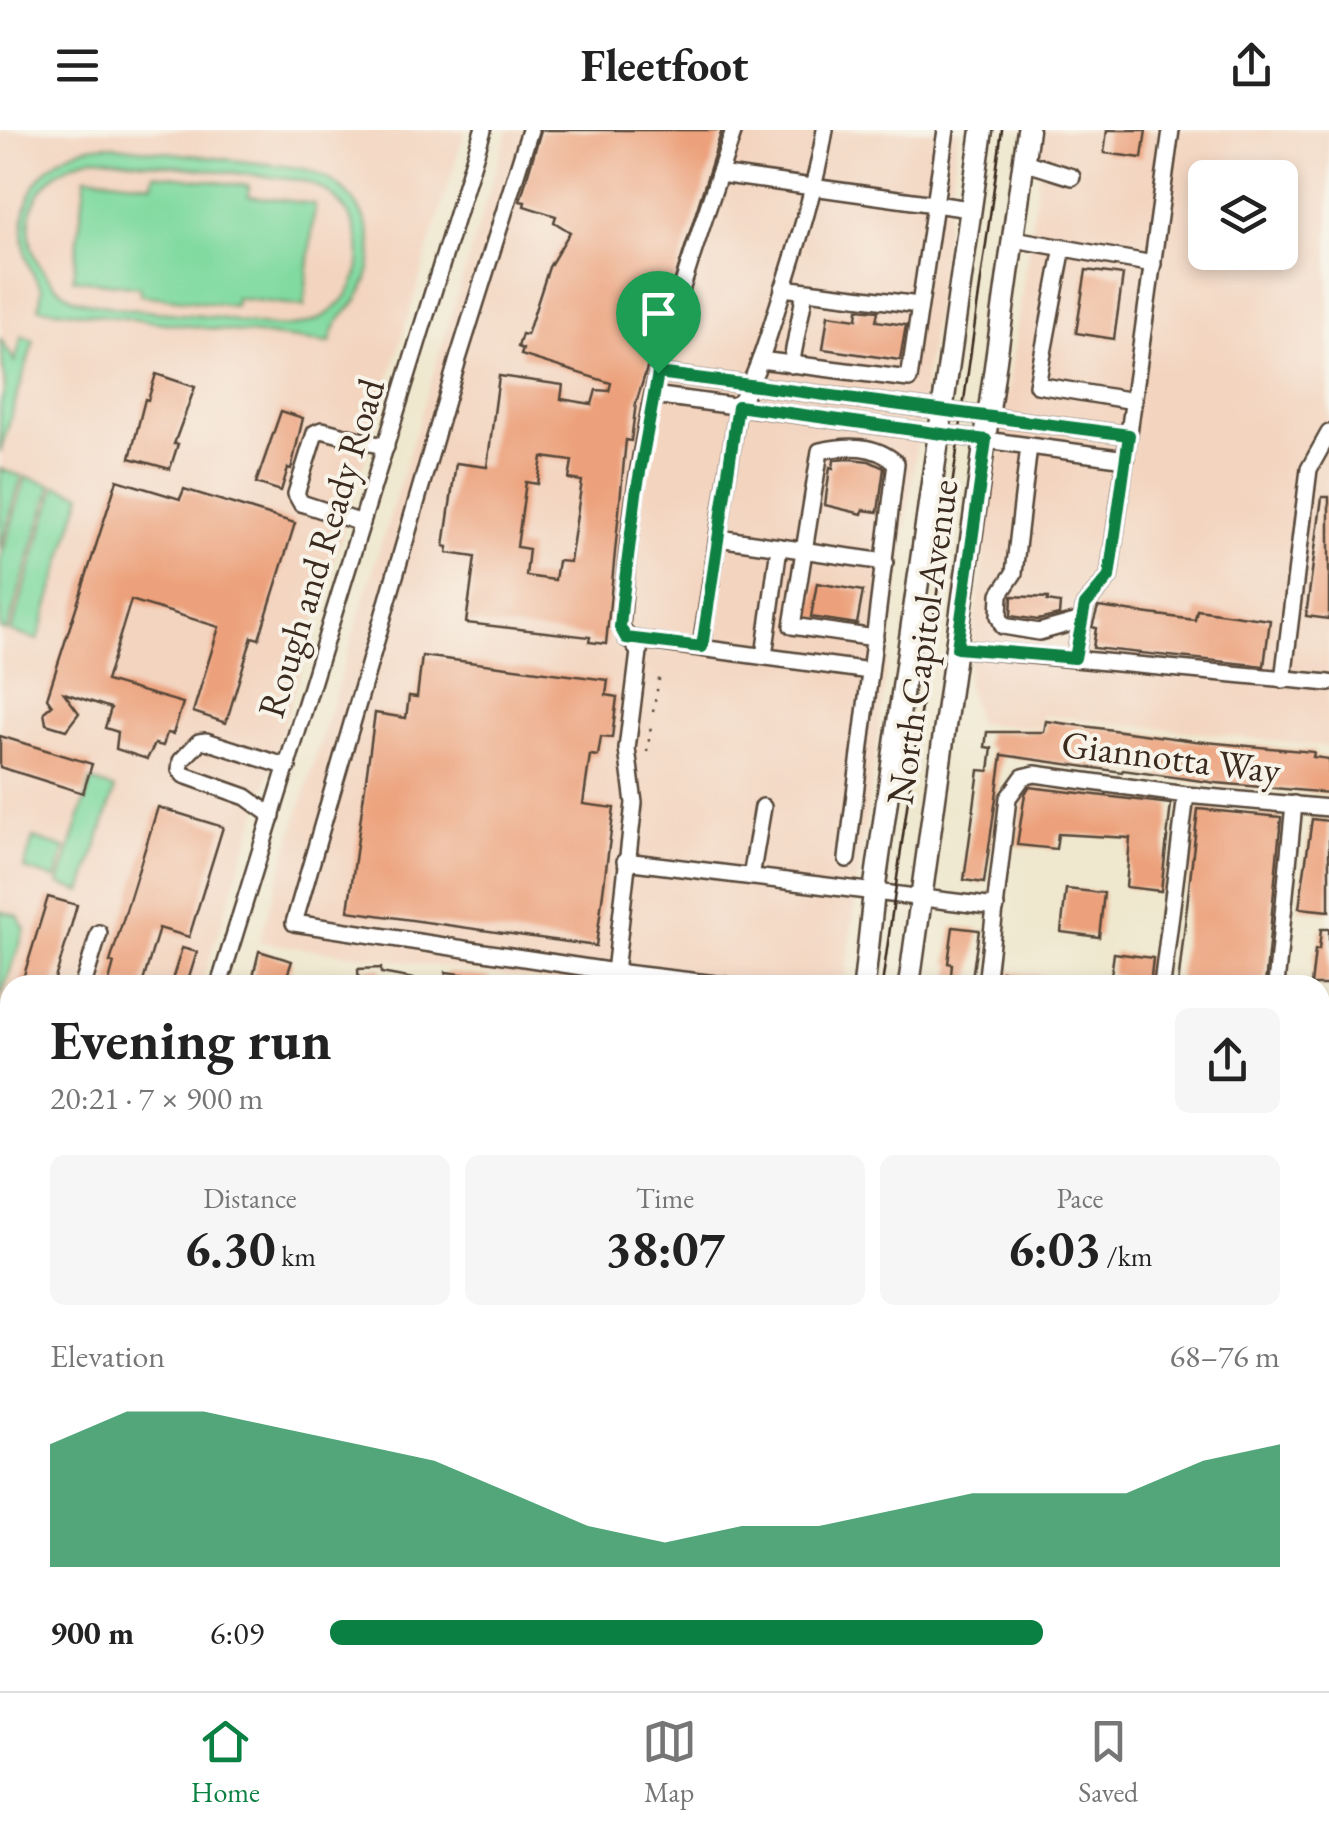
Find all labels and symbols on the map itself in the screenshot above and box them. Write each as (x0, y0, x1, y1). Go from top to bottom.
pin (616, 271, 701, 374)
street label: Rough and Ready Road (246, 372, 396, 723)
street label: North Capitol Avenue (874, 476, 969, 808)
street label: Giannotta Way (1059, 719, 1284, 794)

